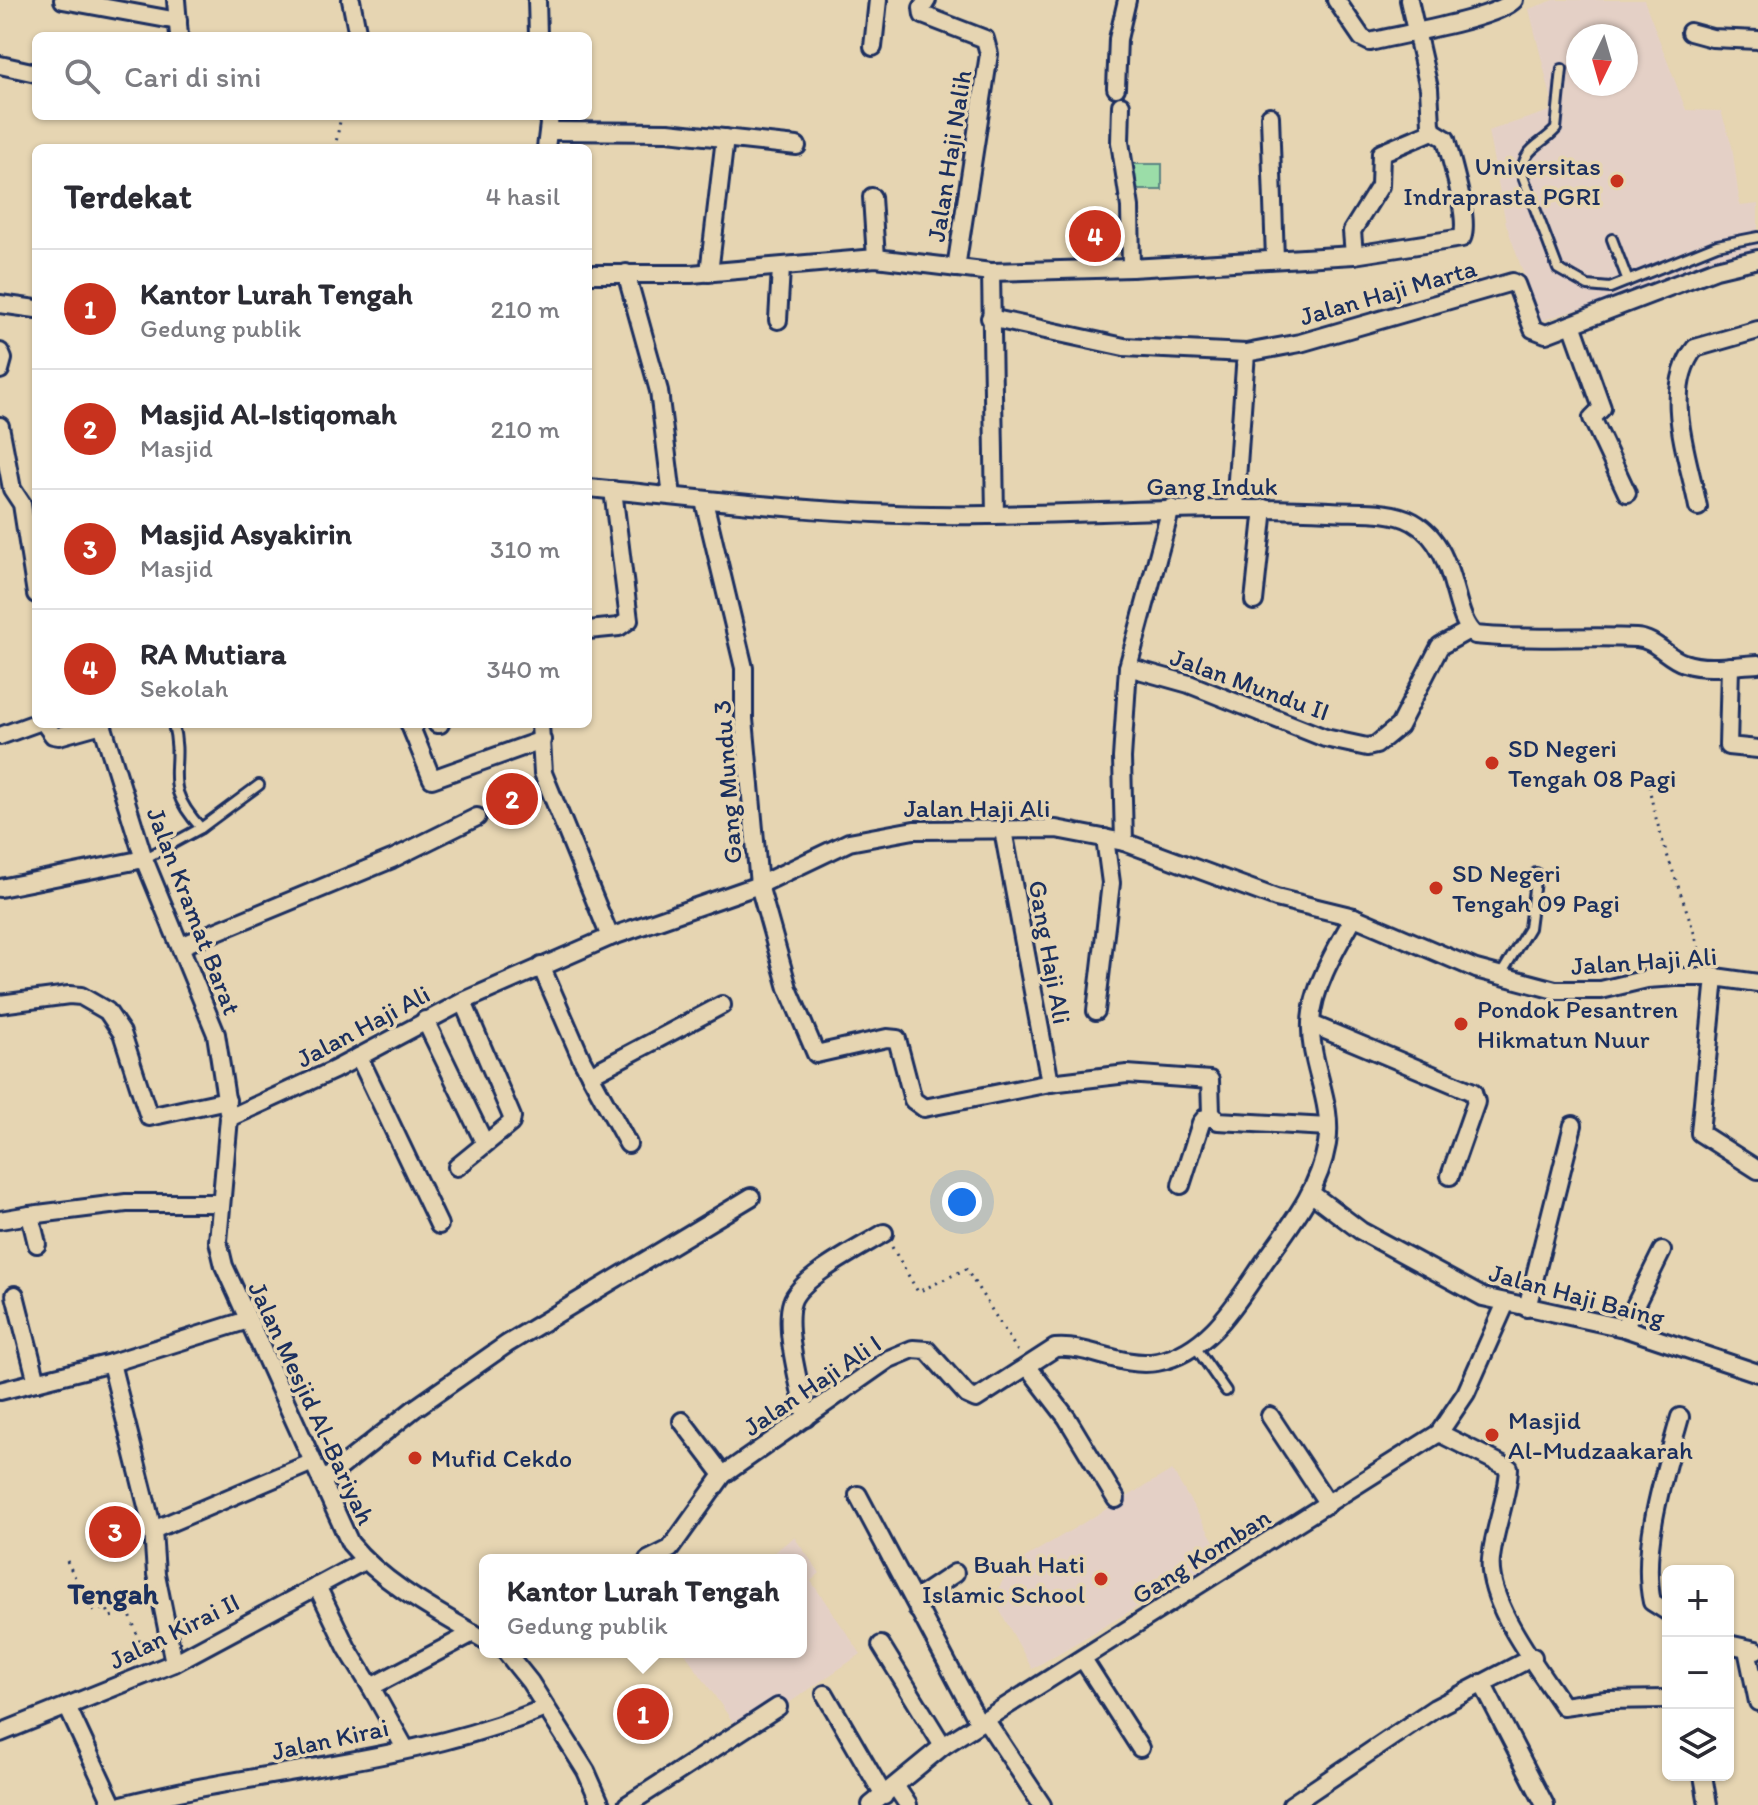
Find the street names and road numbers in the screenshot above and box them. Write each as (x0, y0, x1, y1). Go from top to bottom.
street label: Jalan Haji Nalih (920, 68, 978, 244)
street label: Jalan Haji Marta (1296, 251, 1481, 333)
street label: Gang Induk (1146, 470, 1278, 502)
street label: Jalan Mundu II (1166, 640, 1334, 728)
street label: Gang Mundu 3 (705, 699, 749, 865)
street label: Jalan Haji Ali (904, 792, 1050, 824)
street label: Jalan Kramat Barat (140, 803, 248, 1020)
street label: Gang Haji Ali (1022, 878, 1078, 1026)
street label: Jalan Haji Ali (1570, 940, 1718, 982)
street label: Jalan Haji Ali (291, 977, 435, 1075)
street label: Jalan Haji Baing (1486, 1256, 1669, 1334)
street label: Jalan Mesjid Al-Bariyah (242, 1276, 383, 1530)
street label: Jalan Haji Ali I (737, 1327, 887, 1443)
street label: Gang Komban (1126, 1501, 1276, 1611)
street label: Jalan Kirai II (104, 1586, 244, 1676)
street label: Jalan Kirai (268, 1711, 392, 1767)

